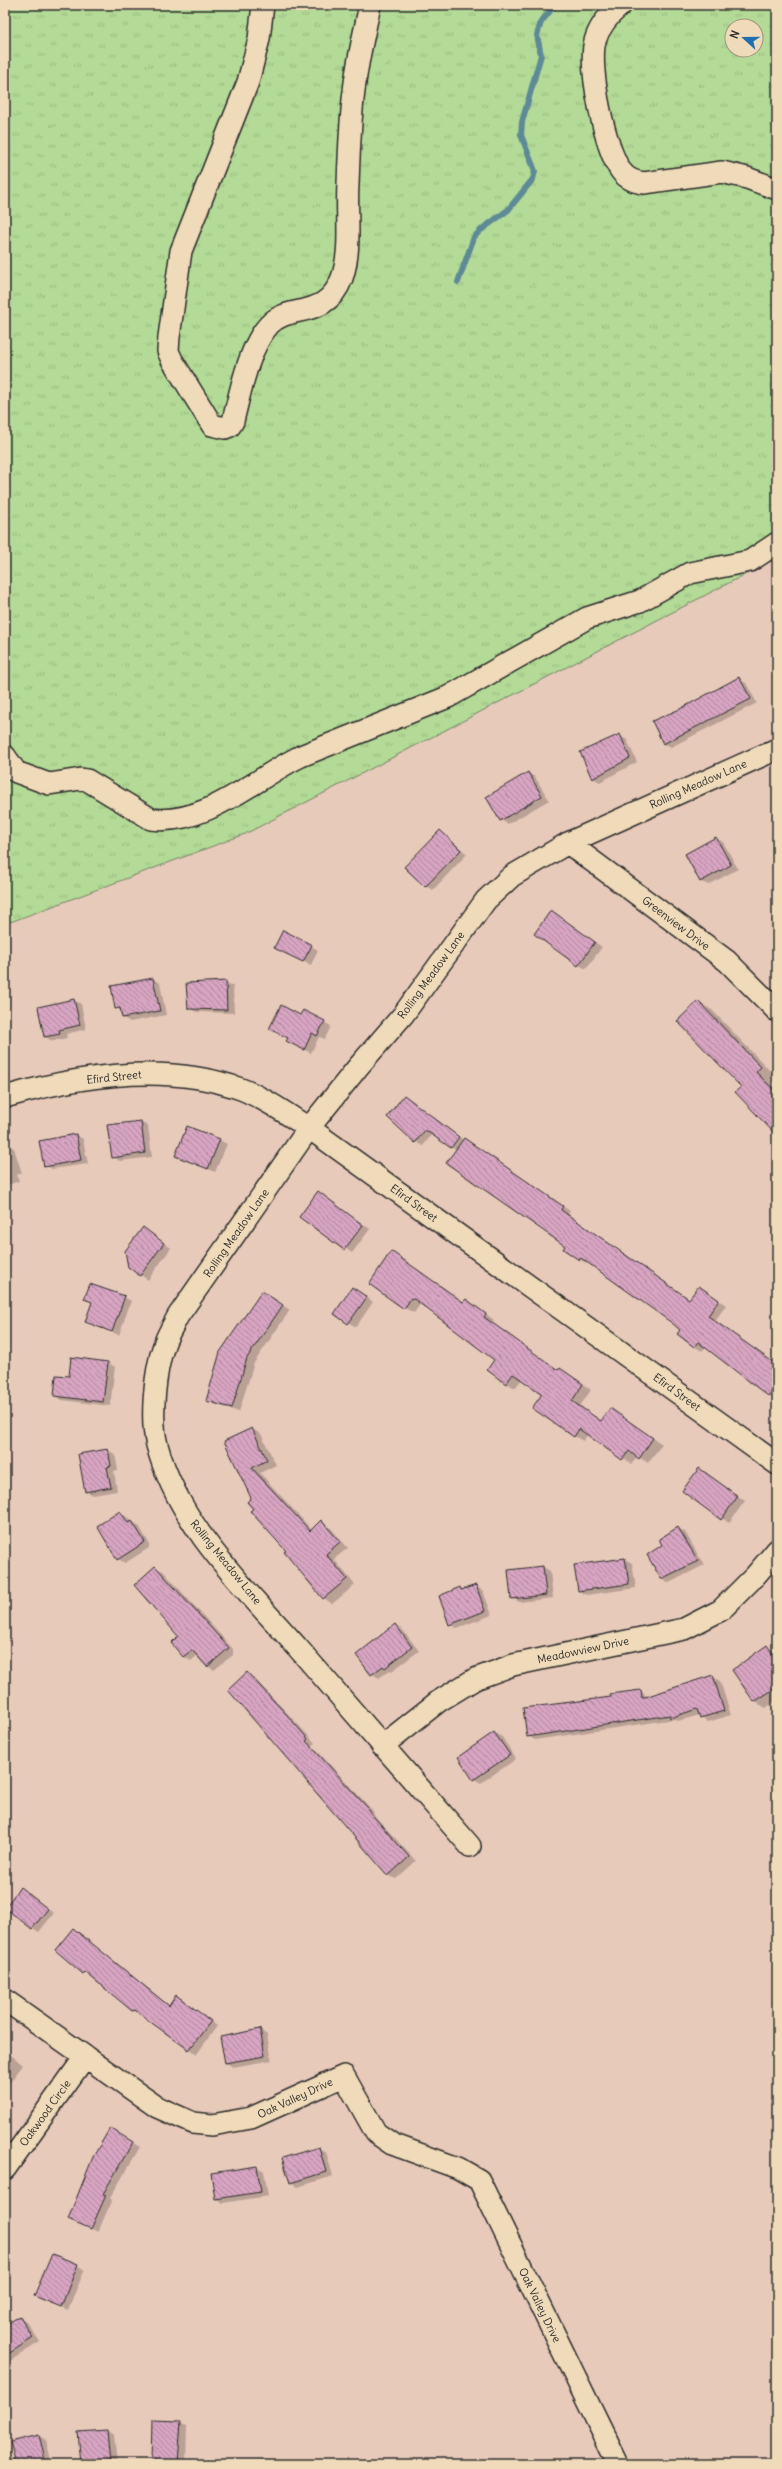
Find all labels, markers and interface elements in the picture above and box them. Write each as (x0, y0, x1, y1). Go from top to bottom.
north arrow (724, 18, 764, 58)
text: N (727, 28, 743, 40)
street label: Rolling Meadow Lane (647, 756, 749, 812)
street label: Greenview Drive (639, 893, 713, 953)
street label: Rolling Meadow Lane (394, 928, 468, 1022)
street label: Efird Street (86, 1067, 142, 1087)
street label: Efird Street (388, 1181, 441, 1225)
street label: Rolling Meadow Lane (200, 1186, 272, 1280)
street label: Efird Street (651, 1370, 704, 1414)
street label: Rolling Meadow Lane (188, 1517, 265, 1607)
street label: Meadowview Drive (536, 1633, 630, 1667)
street label: Oak Valley Drive (255, 2074, 335, 2122)
street label: Oakwood Circle (16, 2077, 74, 2149)
street label: Oak Valley Drive (516, 2265, 564, 2345)

